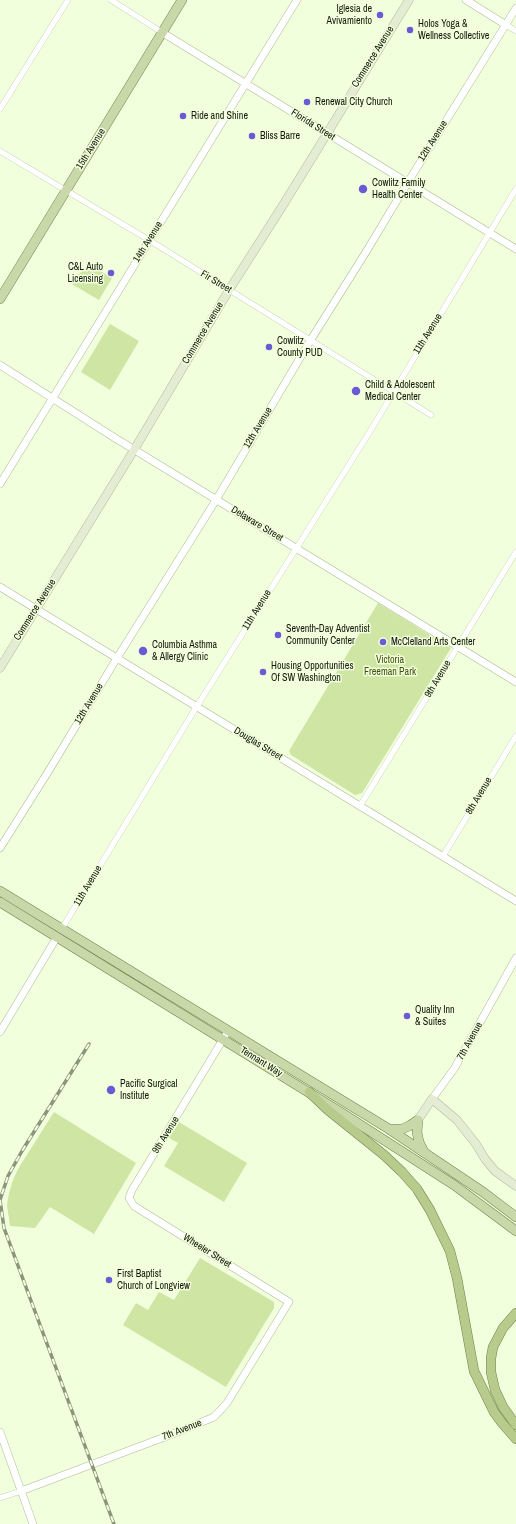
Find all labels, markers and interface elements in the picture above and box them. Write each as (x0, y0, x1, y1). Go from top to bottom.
place label: Iglesia de Avivamiento (327, 3, 372, 26)
marker: Iglesia de Avivamiento (375, 10, 385, 20)
place label: Holos Yoga & Wellness Collective (418, 18, 489, 42)
street label: Commerce Avenue (349, 24, 397, 90)
marker: Holos Yoga & Wellness Collective (405, 25, 415, 35)
place label: Renewal City Church (315, 96, 392, 108)
marker: Renewal City Church (302, 97, 312, 107)
street label: Florida Street (289, 107, 337, 143)
place label: Ride and Shine (191, 110, 248, 122)
marker: Ride and Shine (178, 111, 188, 121)
street label: 12th Avenue (416, 118, 450, 164)
street label: 15th Avenue (74, 126, 108, 172)
place label: Bliss Barre (260, 130, 300, 142)
marker: Bliss Barre (247, 131, 257, 141)
place label: Cowlitz Family Health Center (372, 177, 425, 200)
marker: Cowlitz Family Health Center (357, 183, 369, 195)
street label: 14th Avenue (131, 219, 165, 265)
place label: C&L Auto Licensing (67, 261, 103, 284)
marker: C&L Auto Licensing (106, 268, 116, 278)
street label: Fir Street (198, 268, 234, 296)
street label: Commerce Avenue (180, 300, 226, 366)
street label: 11th Avenue (411, 312, 445, 356)
place label: Cowlitz County PUD (277, 335, 323, 358)
marker: Cowlitz County PUD (264, 342, 274, 352)
place label: Child & Adolescent Medical Center (365, 379, 435, 402)
marker: Child & Adolescent Medical Center (350, 385, 362, 397)
street label: 12th Avenue (241, 405, 275, 451)
street label: Delaware Street (229, 504, 285, 544)
street label: Commerce Avenue (11, 577, 59, 643)
street label: 11th Avenue (240, 588, 274, 632)
place label: Seventh-Day Adventist Community Center (286, 623, 370, 646)
marker: Seventh-Day Adventist Community Center (273, 630, 283, 640)
place label: McClelland Arts Center (391, 636, 475, 648)
marker: McClelland Arts Center (378, 637, 388, 647)
place label: Columbia Asthma & Allergy Clinic (152, 639, 217, 662)
marker: Columbia Asthma & Allergy Clinic (137, 645, 149, 657)
park label: Victoria Freeman Park (364, 654, 416, 678)
street label: 9th Avenue (422, 658, 454, 700)
place label: Housing Opportunities Of SW Washington (271, 660, 354, 684)
marker: Housing Opportunities Of SW Washington (258, 667, 268, 677)
street label: 12th Avenue (72, 681, 106, 727)
street label: Douglas Street (232, 725, 284, 763)
street label: 8th Avenue (463, 775, 495, 817)
street label: 11th Avenue (71, 863, 105, 909)
place label: Quality Inn & Suites (415, 1004, 455, 1028)
marker: Quality Inn & Suites (402, 1011, 412, 1021)
street label: 7th Avenue (455, 1020, 485, 1062)
street label: Tennant Way (238, 1044, 284, 1080)
place label: Pacific Surgical Institute (120, 1078, 177, 1102)
marker: Pacific Surgical Institute (105, 1084, 117, 1096)
street label: 9th Avenue (150, 1114, 182, 1156)
street label: Wheeler Street (181, 1231, 233, 1271)
place label: First Baptist Church of Longview (117, 1268, 190, 1292)
marker: First Baptist Church of Longview (104, 1275, 114, 1285)
street label: 7th Avenue (161, 1417, 203, 1443)

